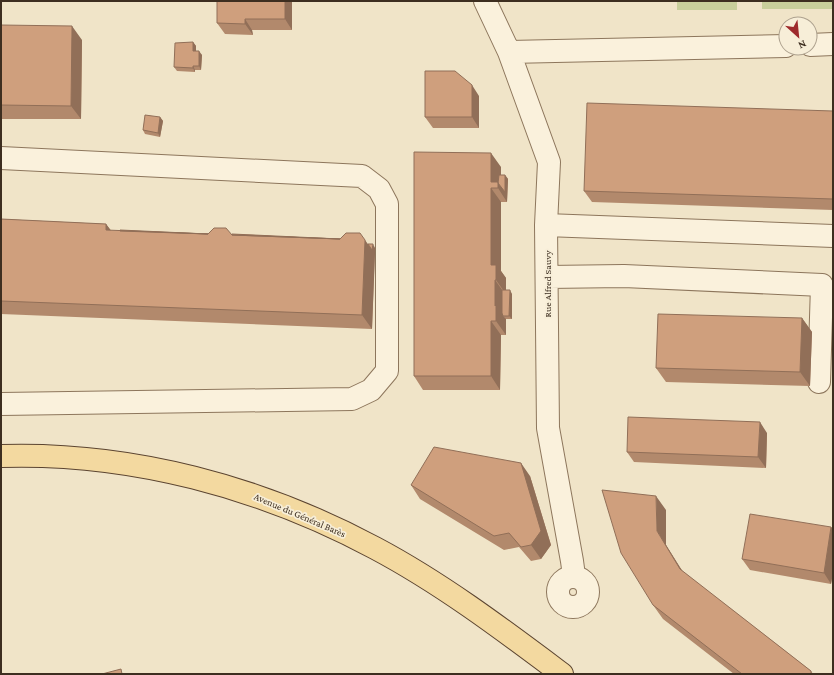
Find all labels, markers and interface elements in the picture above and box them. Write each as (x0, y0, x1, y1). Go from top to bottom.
north arrow (778, 16, 818, 56)
text: N (796, 38, 809, 52)
street label: Rue Alfred Sauvy (542, 250, 553, 318)
street label: Avenue du Général Barès (253, 491, 348, 539)

